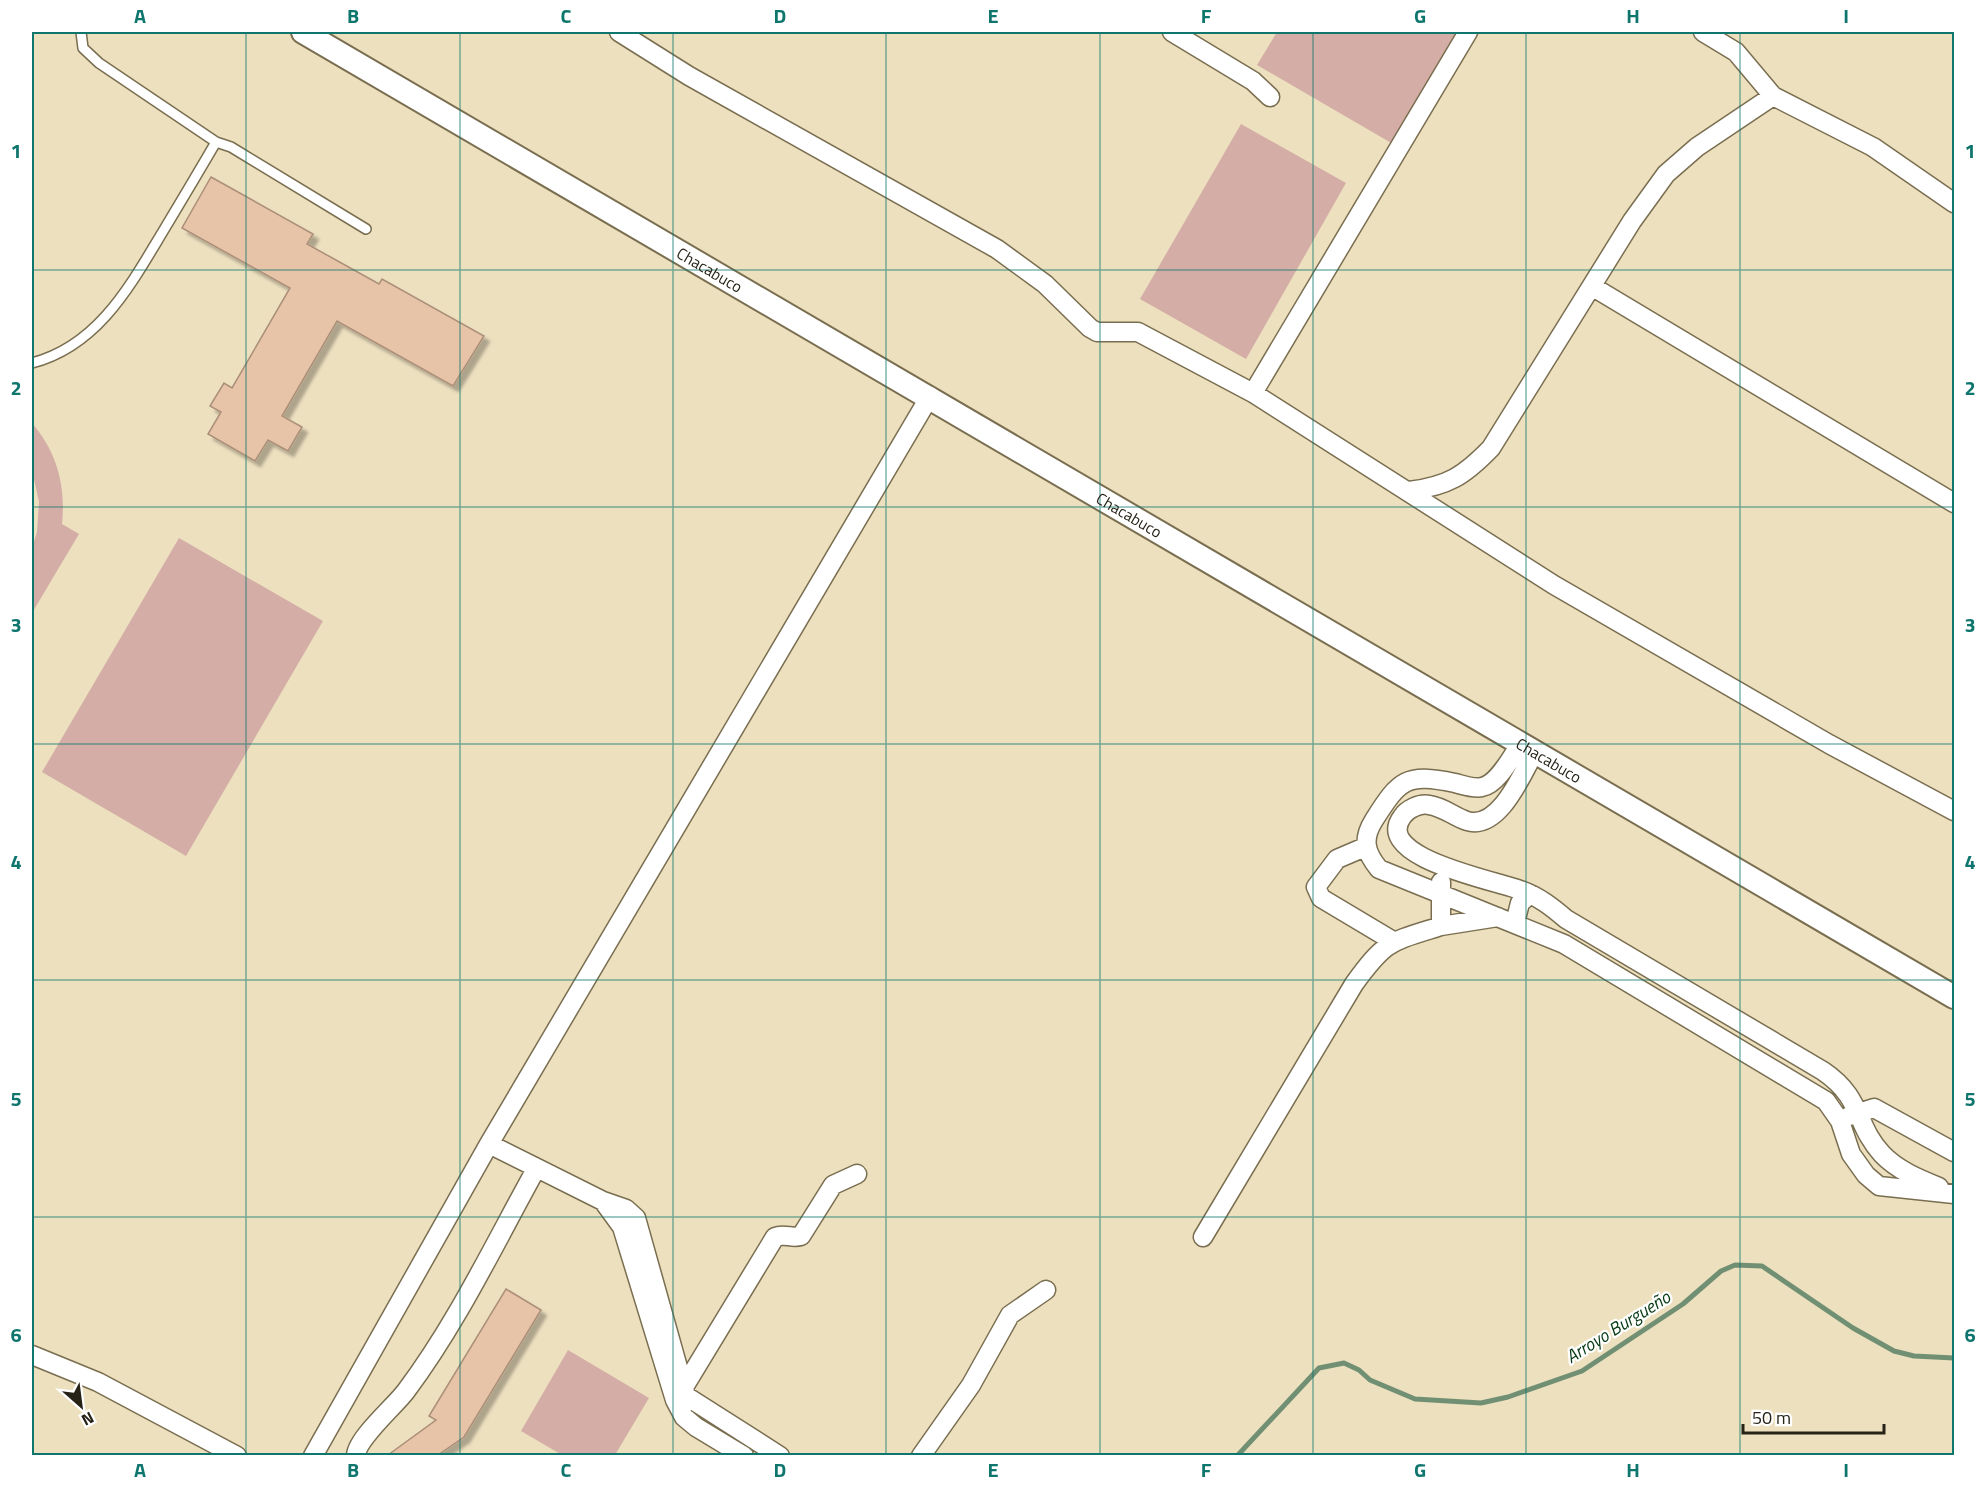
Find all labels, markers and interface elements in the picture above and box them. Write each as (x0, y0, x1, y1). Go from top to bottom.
text: A (134, 0, 146, 31)
text: B (347, 0, 359, 31)
text: C (561, 0, 572, 31)
text: D (774, 0, 786, 31)
text: E (987, 0, 999, 31)
text: F (1201, 0, 1212, 31)
text: G (1414, 0, 1426, 31)
text: H (1626, 0, 1640, 31)
text: I (1843, 0, 1849, 31)
text: 1 (10, 135, 22, 166)
text: 1 (1964, 135, 1976, 166)
street label: Chacabuco (672, 241, 747, 298)
text: 2 (10, 372, 22, 403)
text: 2 (1964, 372, 1976, 403)
street label: Chacabuco (1092, 486, 1167, 544)
text: 3 (10, 609, 22, 640)
text: 3 (1964, 609, 1976, 640)
street label: Chacabuco (1511, 731, 1586, 789)
text: 4 (10, 846, 22, 877)
text: 4 (1964, 846, 1976, 877)
text: 5 (10, 1083, 22, 1114)
text: 5 (1964, 1083, 1976, 1114)
water label: Arroyo Burgueño (1560, 1283, 1676, 1370)
text: 6 (10, 1319, 22, 1350)
text: 6 (1964, 1319, 1976, 1350)
north arrow (51, 1376, 111, 1436)
scale bar (1743, 1397, 1884, 1435)
text: 50 m (1752, 1404, 1791, 1431)
text: N (78, 1406, 99, 1432)
text: A (134, 1454, 146, 1485)
text: B (347, 1454, 359, 1485)
text: C (561, 1454, 572, 1485)
text: D (774, 1454, 786, 1485)
text: E (987, 1454, 999, 1485)
text: F (1201, 1454, 1212, 1485)
text: G (1414, 1454, 1426, 1485)
text: H (1626, 1454, 1640, 1485)
text: I (1843, 1454, 1849, 1485)

